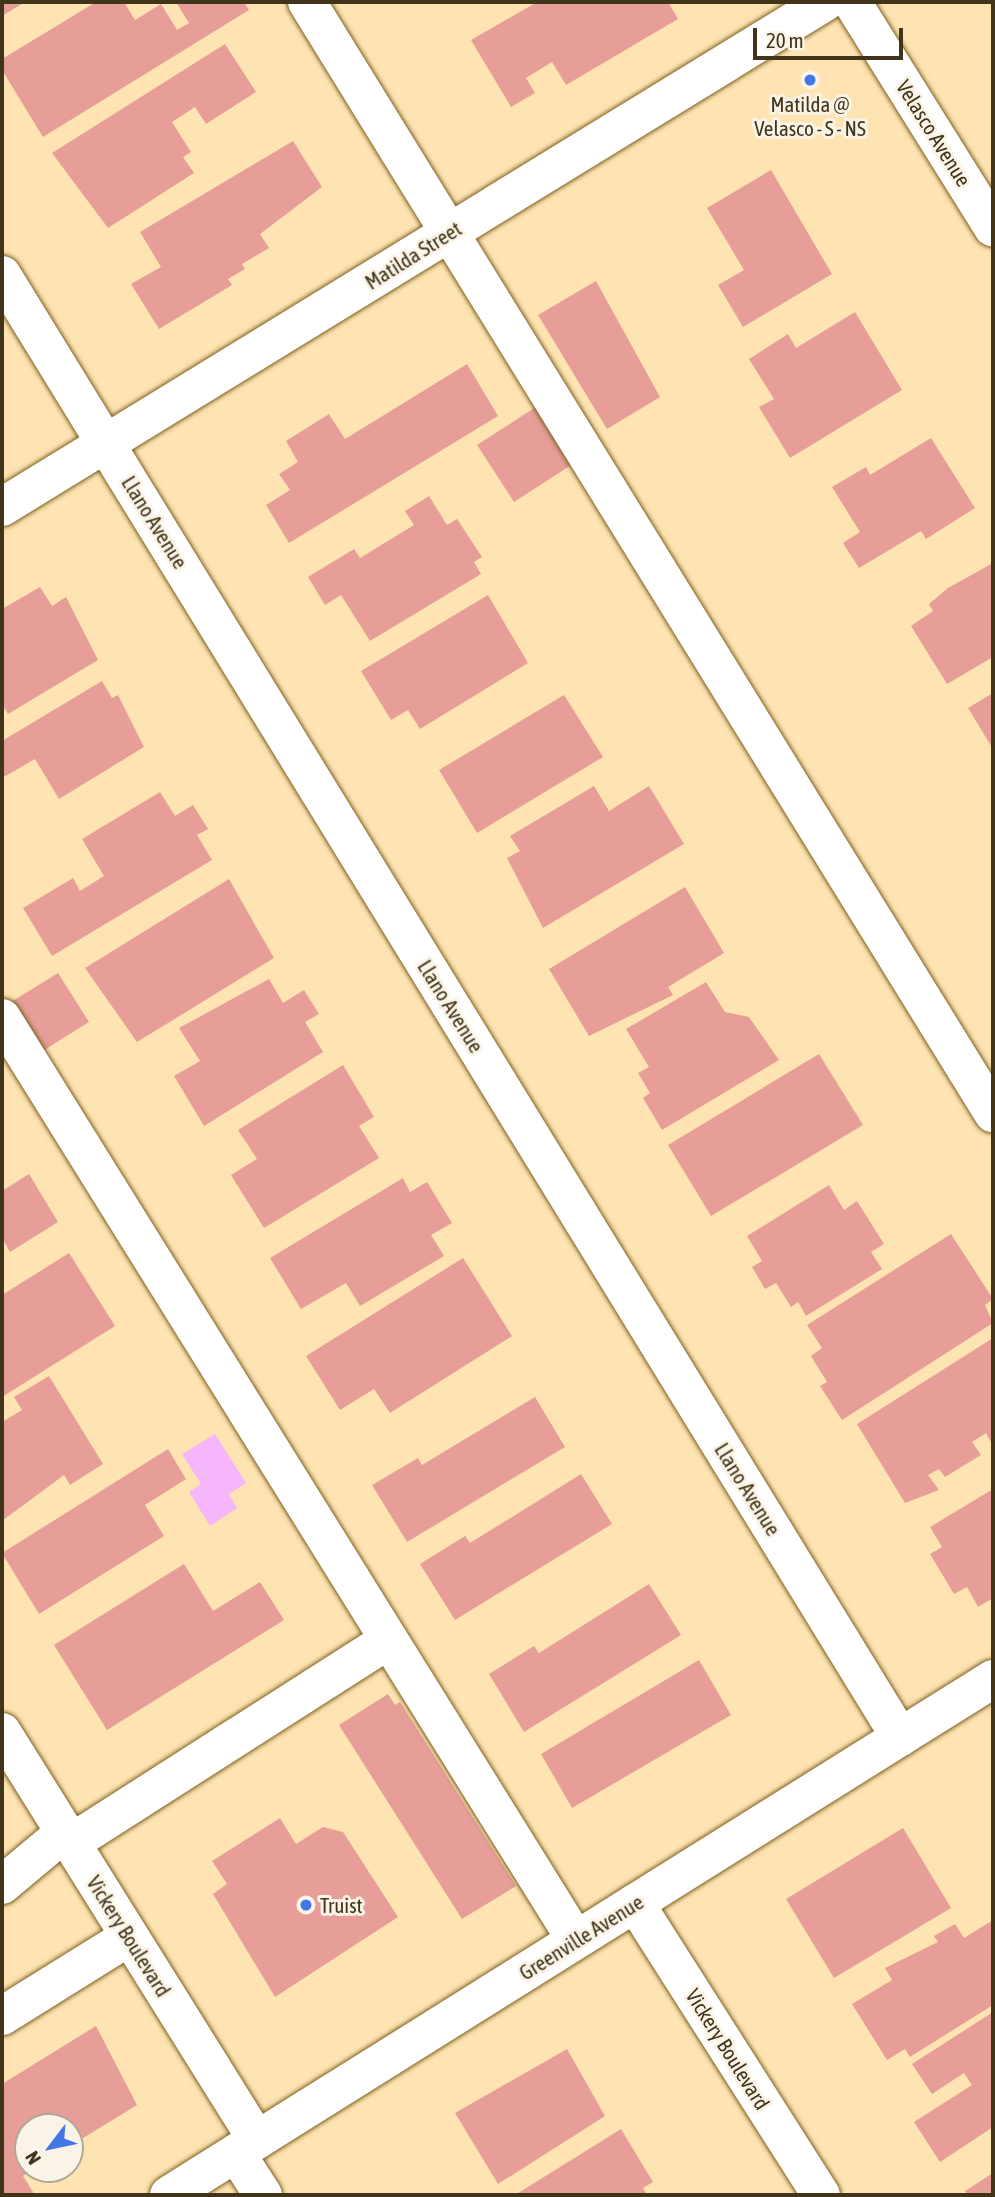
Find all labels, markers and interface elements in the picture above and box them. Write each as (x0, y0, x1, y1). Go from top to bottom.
scale bar (757, 14, 908, 58)
text: 20 m (766, 28, 804, 52)
marker: Matilda @ Velasco - S - NS (802, 72, 818, 88)
street label: Velasco Avenue (891, 75, 977, 191)
place label: Matilda @ Velasco - S - NS (754, 91, 866, 141)
street label: Matilda Street (360, 216, 466, 294)
street label: Llano Avenue (117, 471, 193, 573)
street label: Llano Avenue (413, 955, 489, 1057)
street label: Llano Avenue (710, 1438, 786, 1540)
street label: Vickery Boulevard (82, 1871, 176, 2001)
street label: Greenville Avenue (514, 1889, 648, 1985)
place label: Truist (320, 1892, 363, 1918)
marker: Truist (298, 1897, 314, 1913)
street label: Vickery Boulevard (681, 1984, 775, 2114)
north arrow (14, 2113, 84, 2183)
text: N (21, 2147, 45, 2169)

